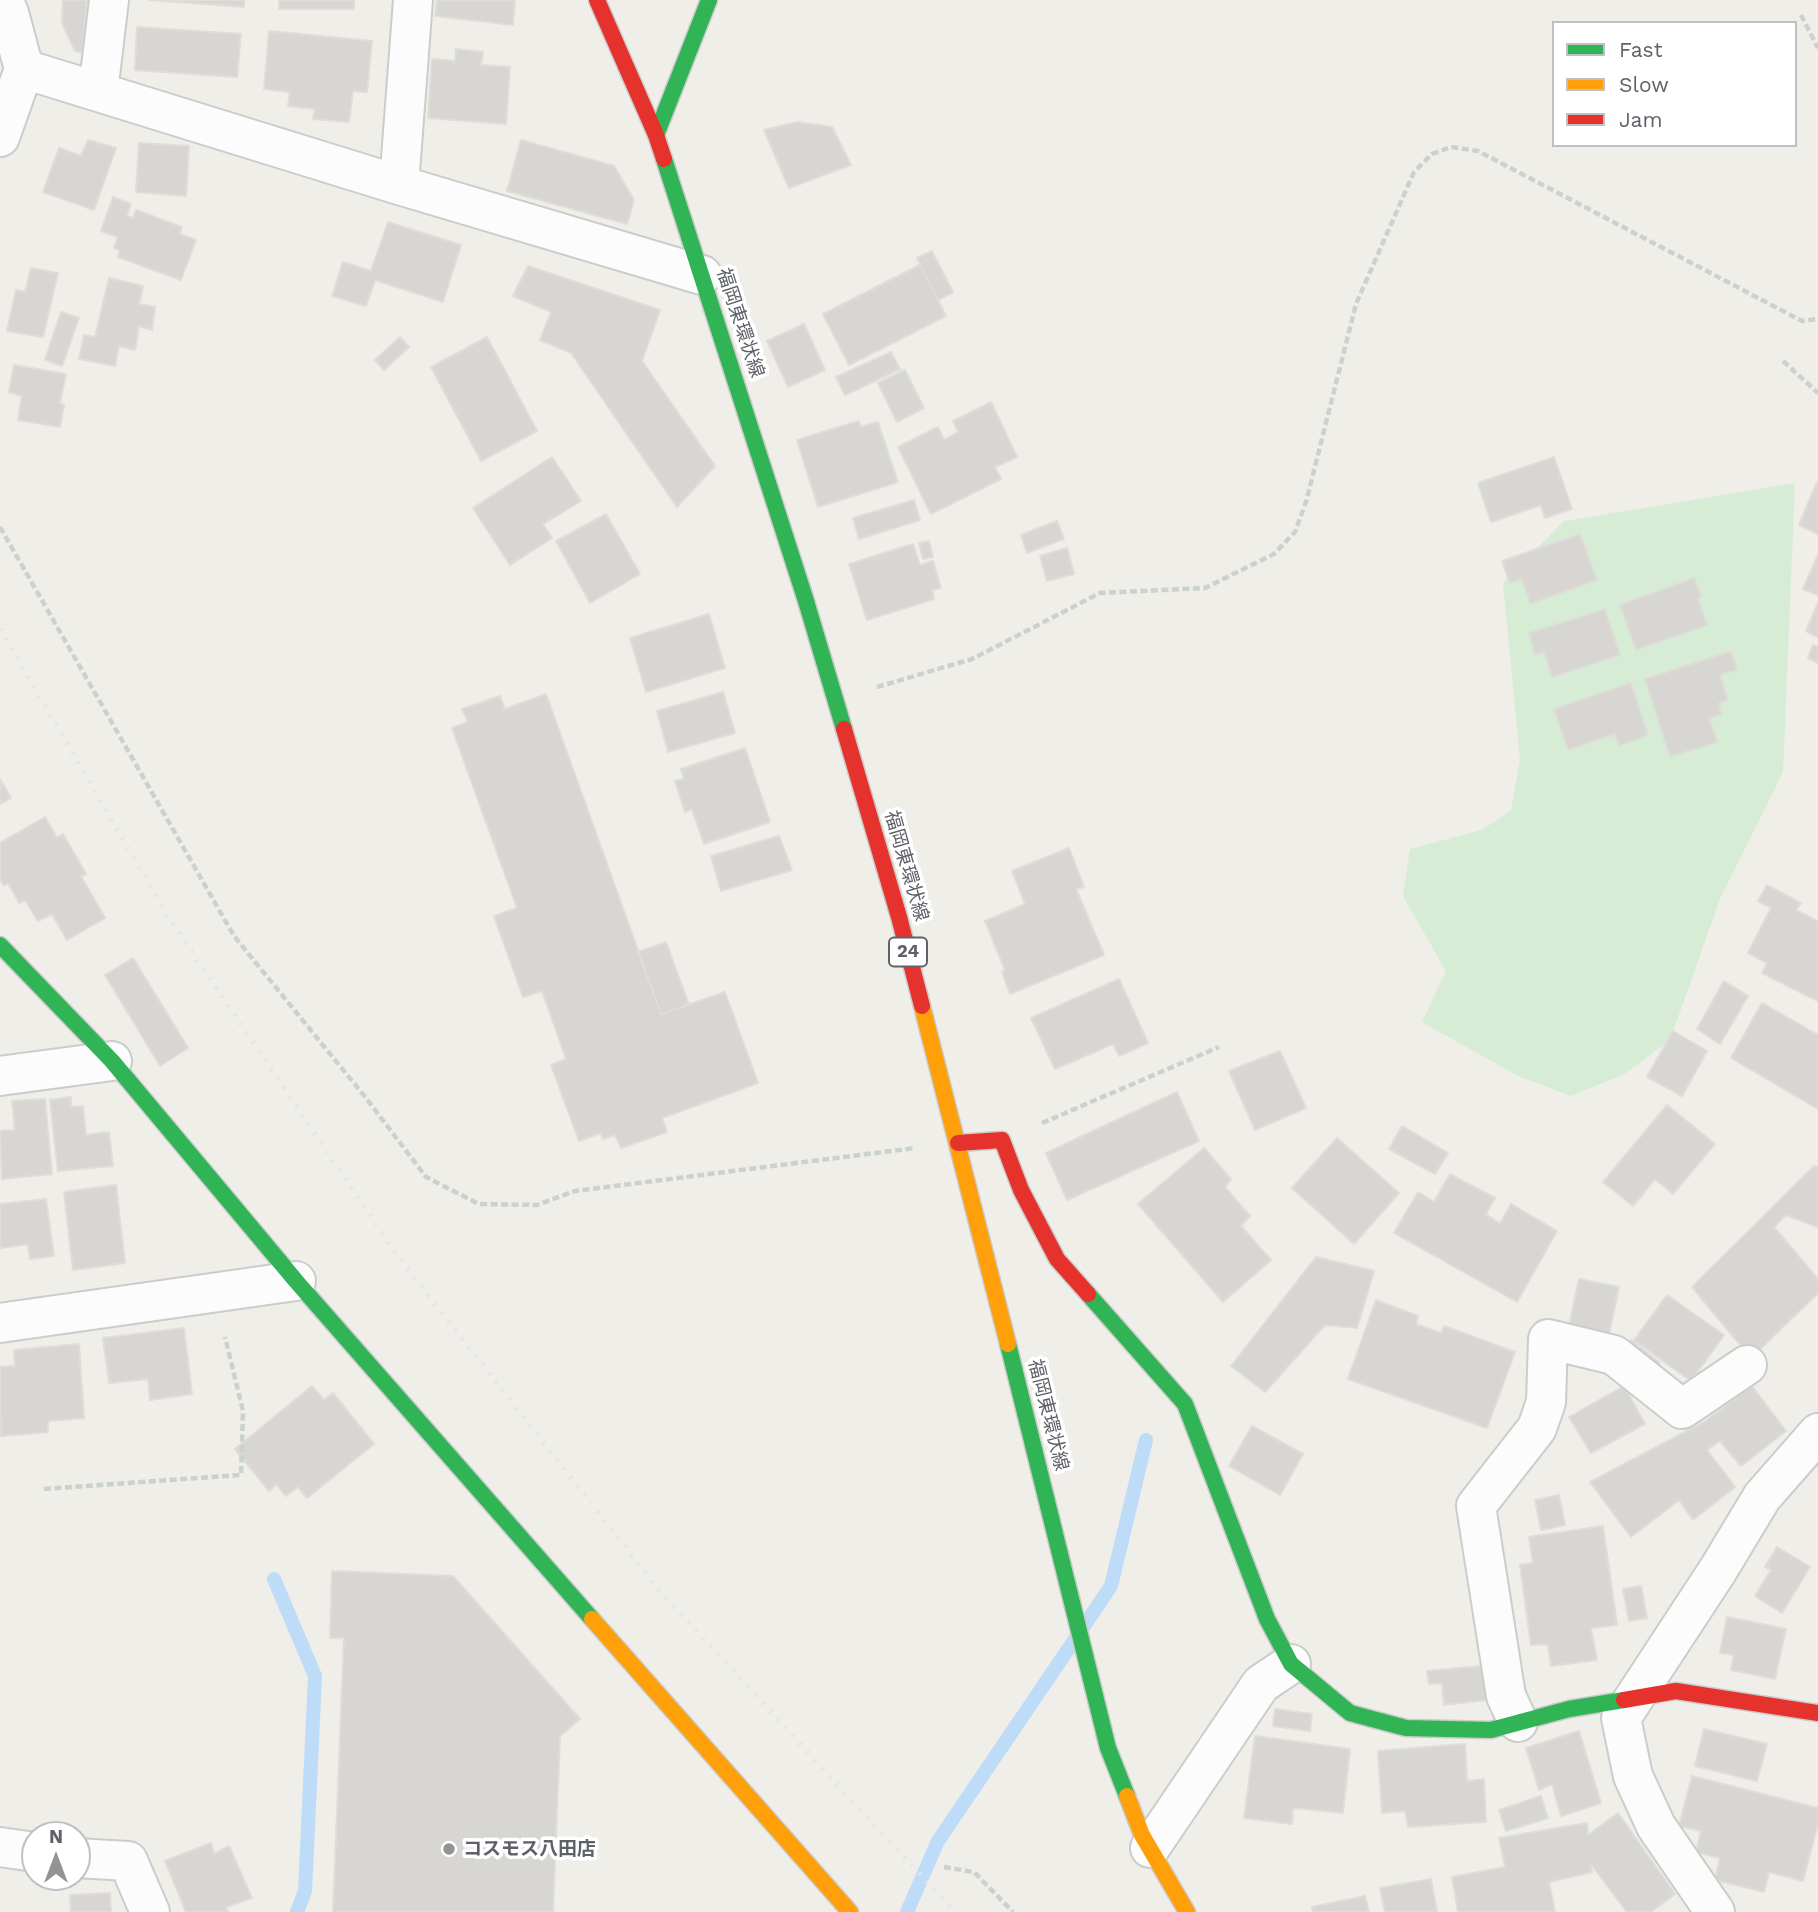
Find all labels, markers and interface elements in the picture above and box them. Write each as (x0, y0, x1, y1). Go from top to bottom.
legend (1552, 21, 1797, 147)
text: Fast (1619, 37, 1663, 62)
text: Slow (1619, 72, 1669, 97)
text: Jam (1619, 107, 1662, 132)
street label: 福岡東環状線 (712, 265, 768, 381)
street label: 福岡東環状線 (879, 808, 933, 924)
road number: 24 (889, 937, 927, 967)
street label: 福岡東環状線 (1023, 1357, 1073, 1473)
north arrow (21, 1821, 91, 1891)
text: N (49, 1825, 63, 1848)
place label: コスモス八田店 (463, 1838, 596, 1860)
marker: コスモス八田店 (441, 1841, 457, 1857)

